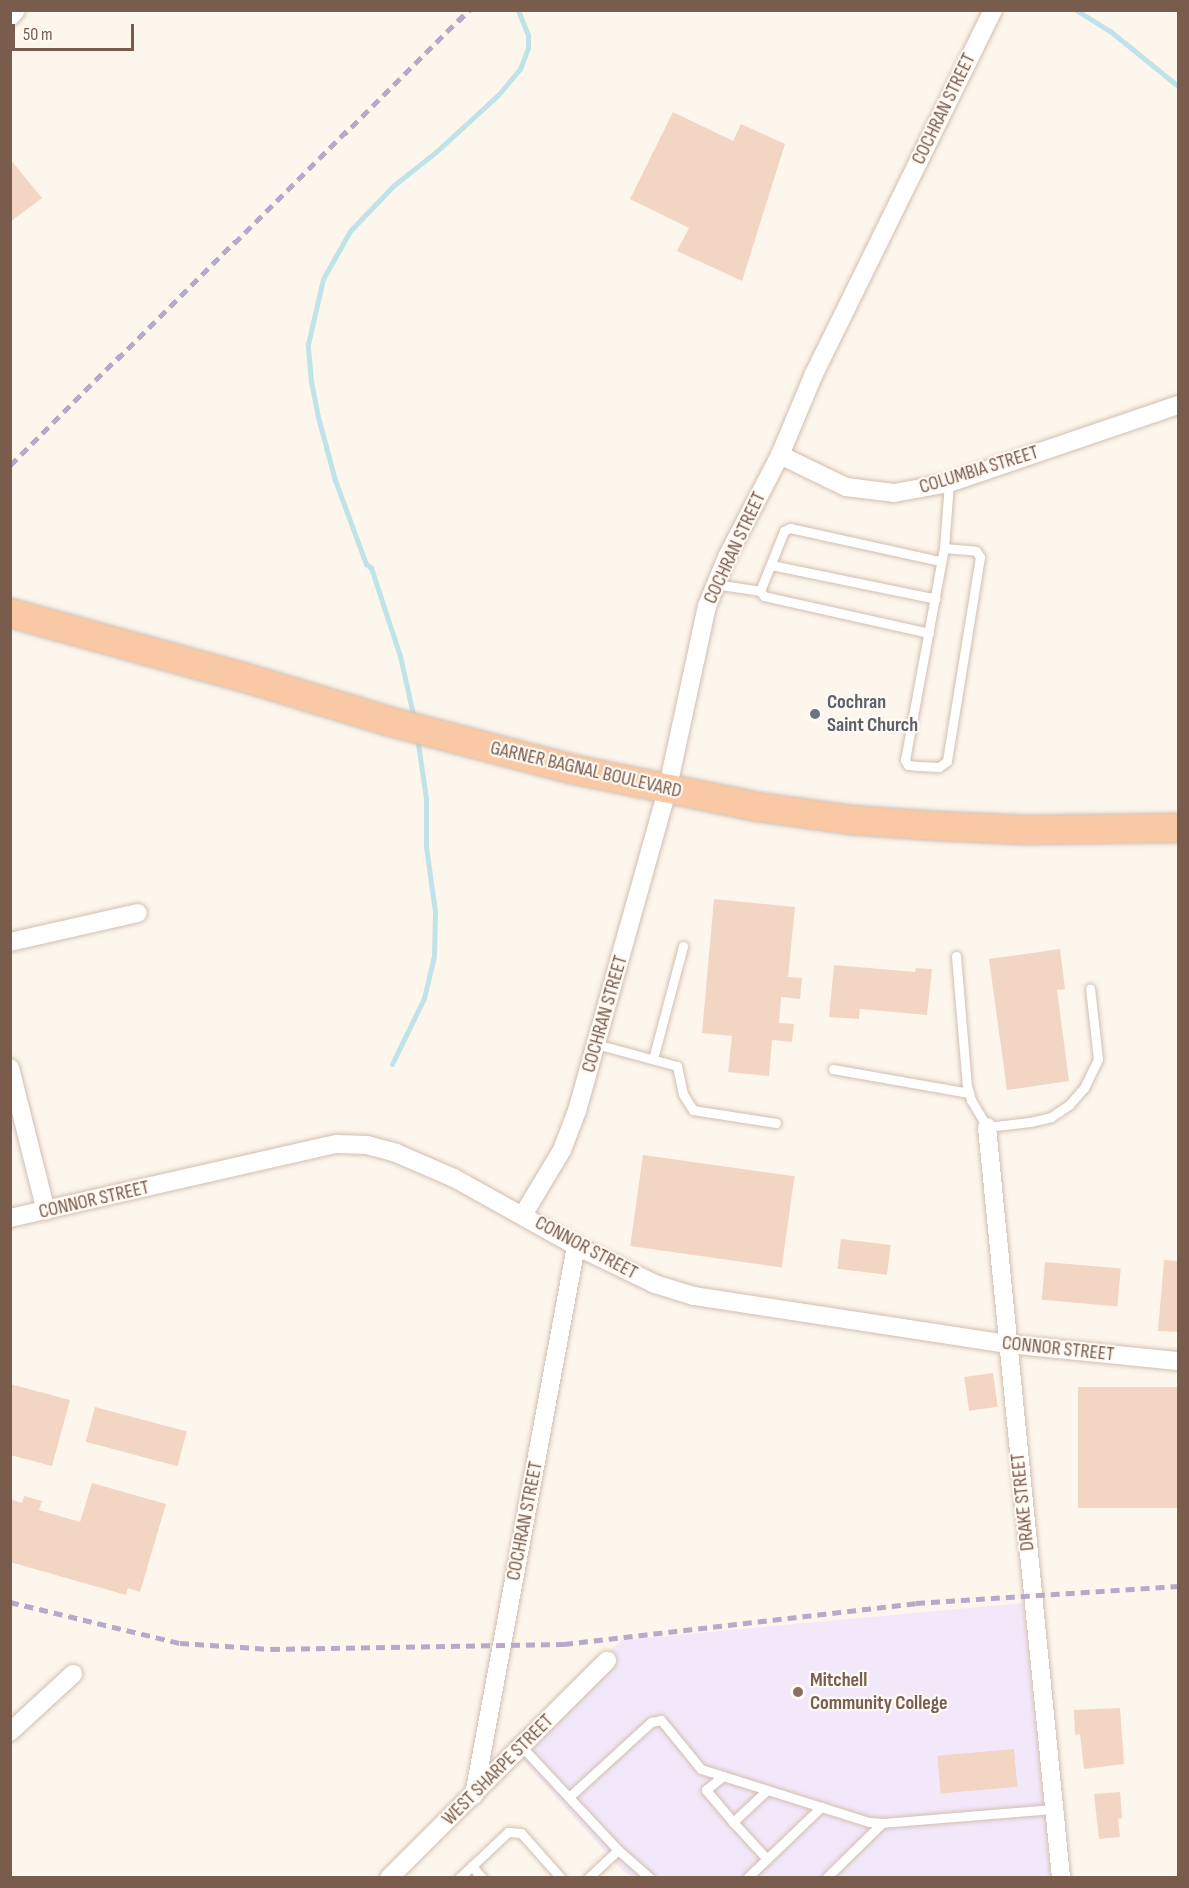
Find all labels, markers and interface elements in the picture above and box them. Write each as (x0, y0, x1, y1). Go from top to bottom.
scale bar (15, 12, 136, 50)
text: 50 m (23, 24, 53, 45)
street label: COCHRAN STREET (907, 49, 981, 169)
street label: COLUMBIA STREET (916, 440, 1042, 500)
street label: COCHRAN STREET (699, 488, 771, 608)
place label: Cochran Saint Church (827, 690, 918, 737)
marker: Cochran Saint Church (808, 707, 822, 721)
street label: GARNER BAGNAL BOULEVARD (488, 736, 684, 804)
street label: COCHRAN STREET (577, 953, 633, 1075)
street label: CONNOR STREET (36, 1176, 152, 1224)
street label: CONNOR STREET (531, 1211, 641, 1285)
street label: CONNOR STREET (1001, 1331, 1115, 1367)
street label: DRAKE STREET (1006, 1452, 1040, 1552)
street label: COCHRAN STREET (502, 1459, 548, 1583)
place label: Mitchell Community College (810, 1668, 948, 1715)
marker: Mitchell Community College (791, 1685, 805, 1699)
street label: WEST SHARPE STREET (437, 1709, 559, 1831)

